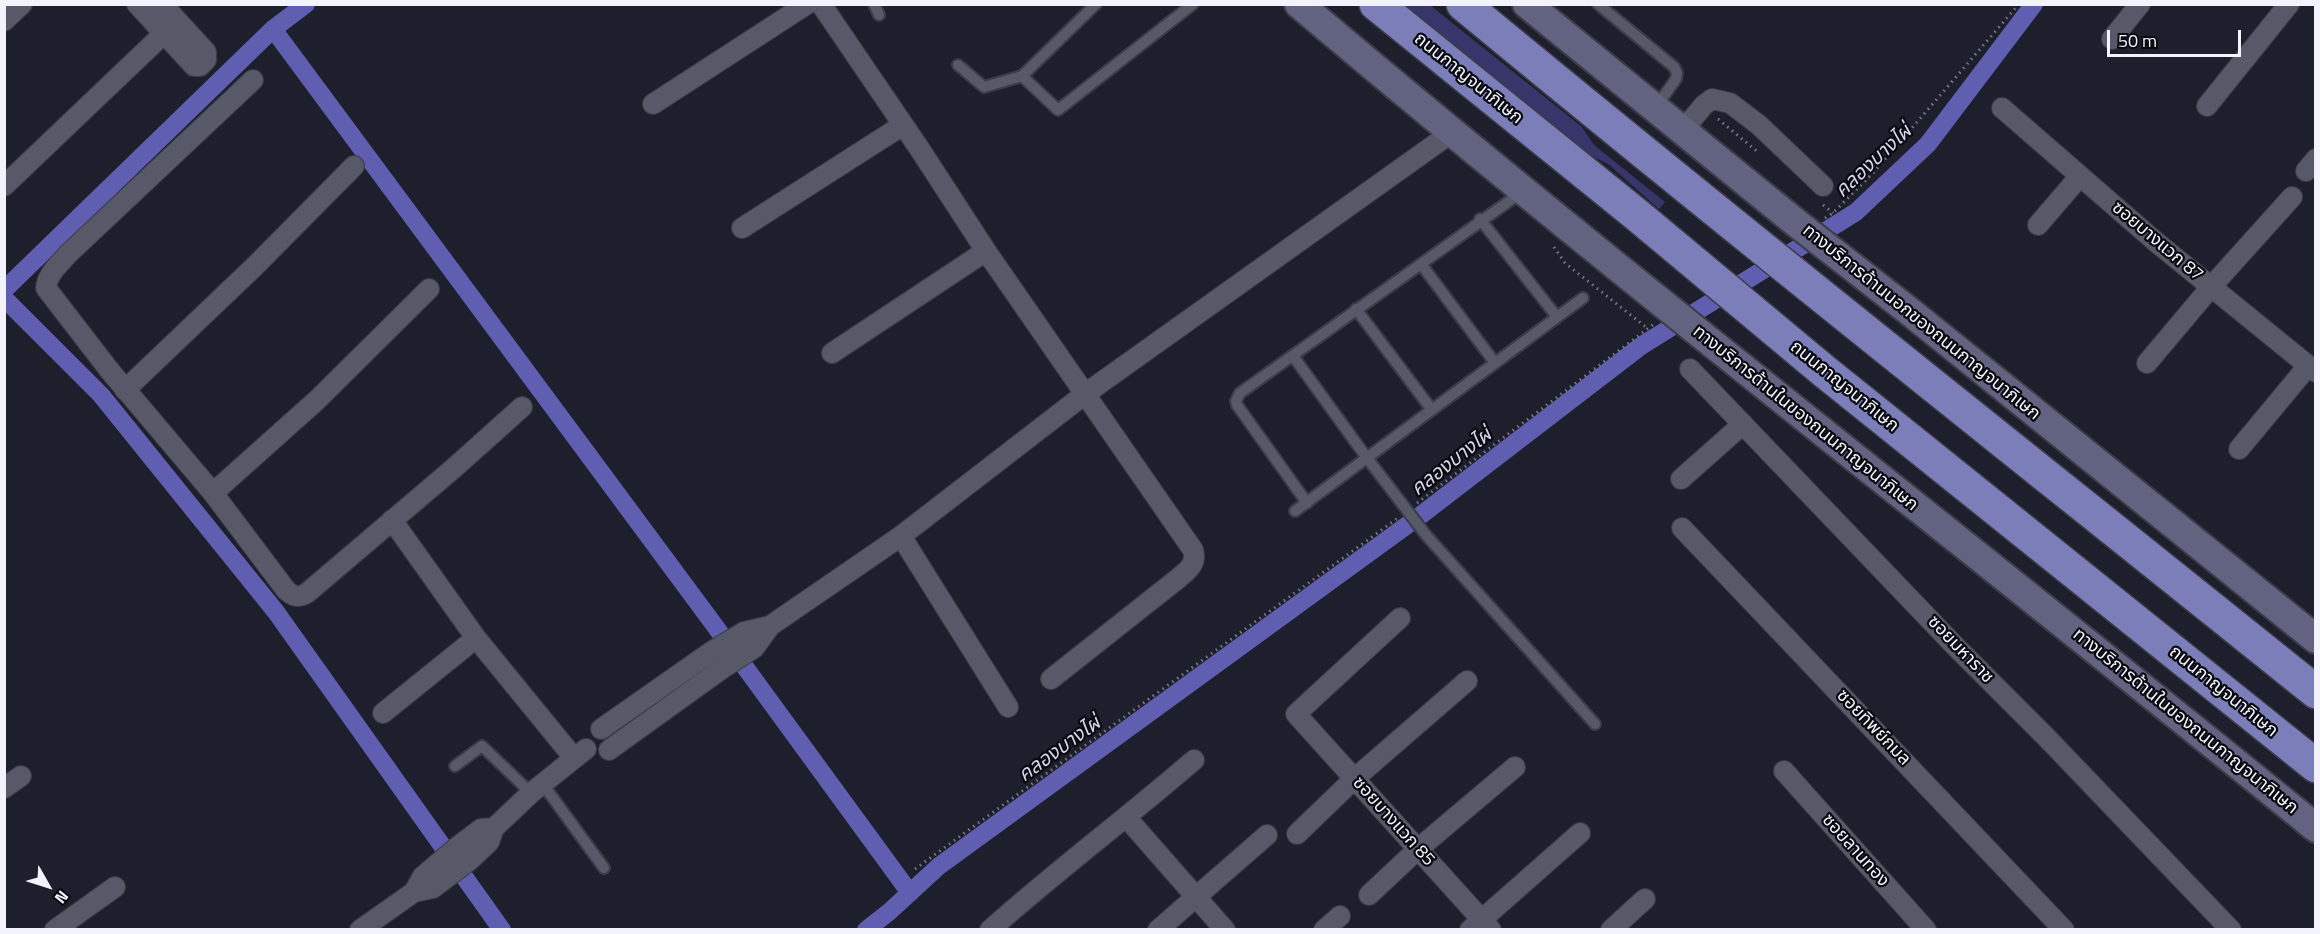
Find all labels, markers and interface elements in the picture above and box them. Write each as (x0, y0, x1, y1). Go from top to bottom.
scale bar (2110, 18, 2244, 56)
text: 50 m (2118, 27, 2157, 54)
street label: ถนนกาญจนาภิเษก (1409, 29, 1527, 129)
water label: คลองบางไผ่ (1831, 121, 1917, 203)
street label: ซอยบางแวก 87 (2107, 198, 2207, 286)
street label: ทางบริการด้านนอกของถนนกาญจนาภิเษก (1798, 220, 2044, 426)
street label: ทางบริการด้านในของถนนกาญจนาภิเษก (1688, 321, 1922, 517)
street label: ถนนกาญจนาภิเษก (1785, 337, 1903, 437)
water label: คลองบางไผ่ (1407, 424, 1497, 502)
street label: ซอยมหาราช (1922, 612, 1998, 688)
street label: ทางบริการด้านในของถนนกาญจนาภิเษก (2068, 624, 2302, 820)
street label: ถนนกาญจนาภิเษก (2164, 642, 2282, 742)
street label: ซอยทิพย์กมล (1831, 685, 1915, 771)
water label: คลองบางไผ่ (1014, 712, 1106, 788)
street label: ซอยบางแวก 85 (1347, 773, 1439, 871)
street label: ซอยลานทอง (1817, 810, 1893, 892)
north arrow (18, 856, 78, 916)
text: N (49, 885, 75, 909)

